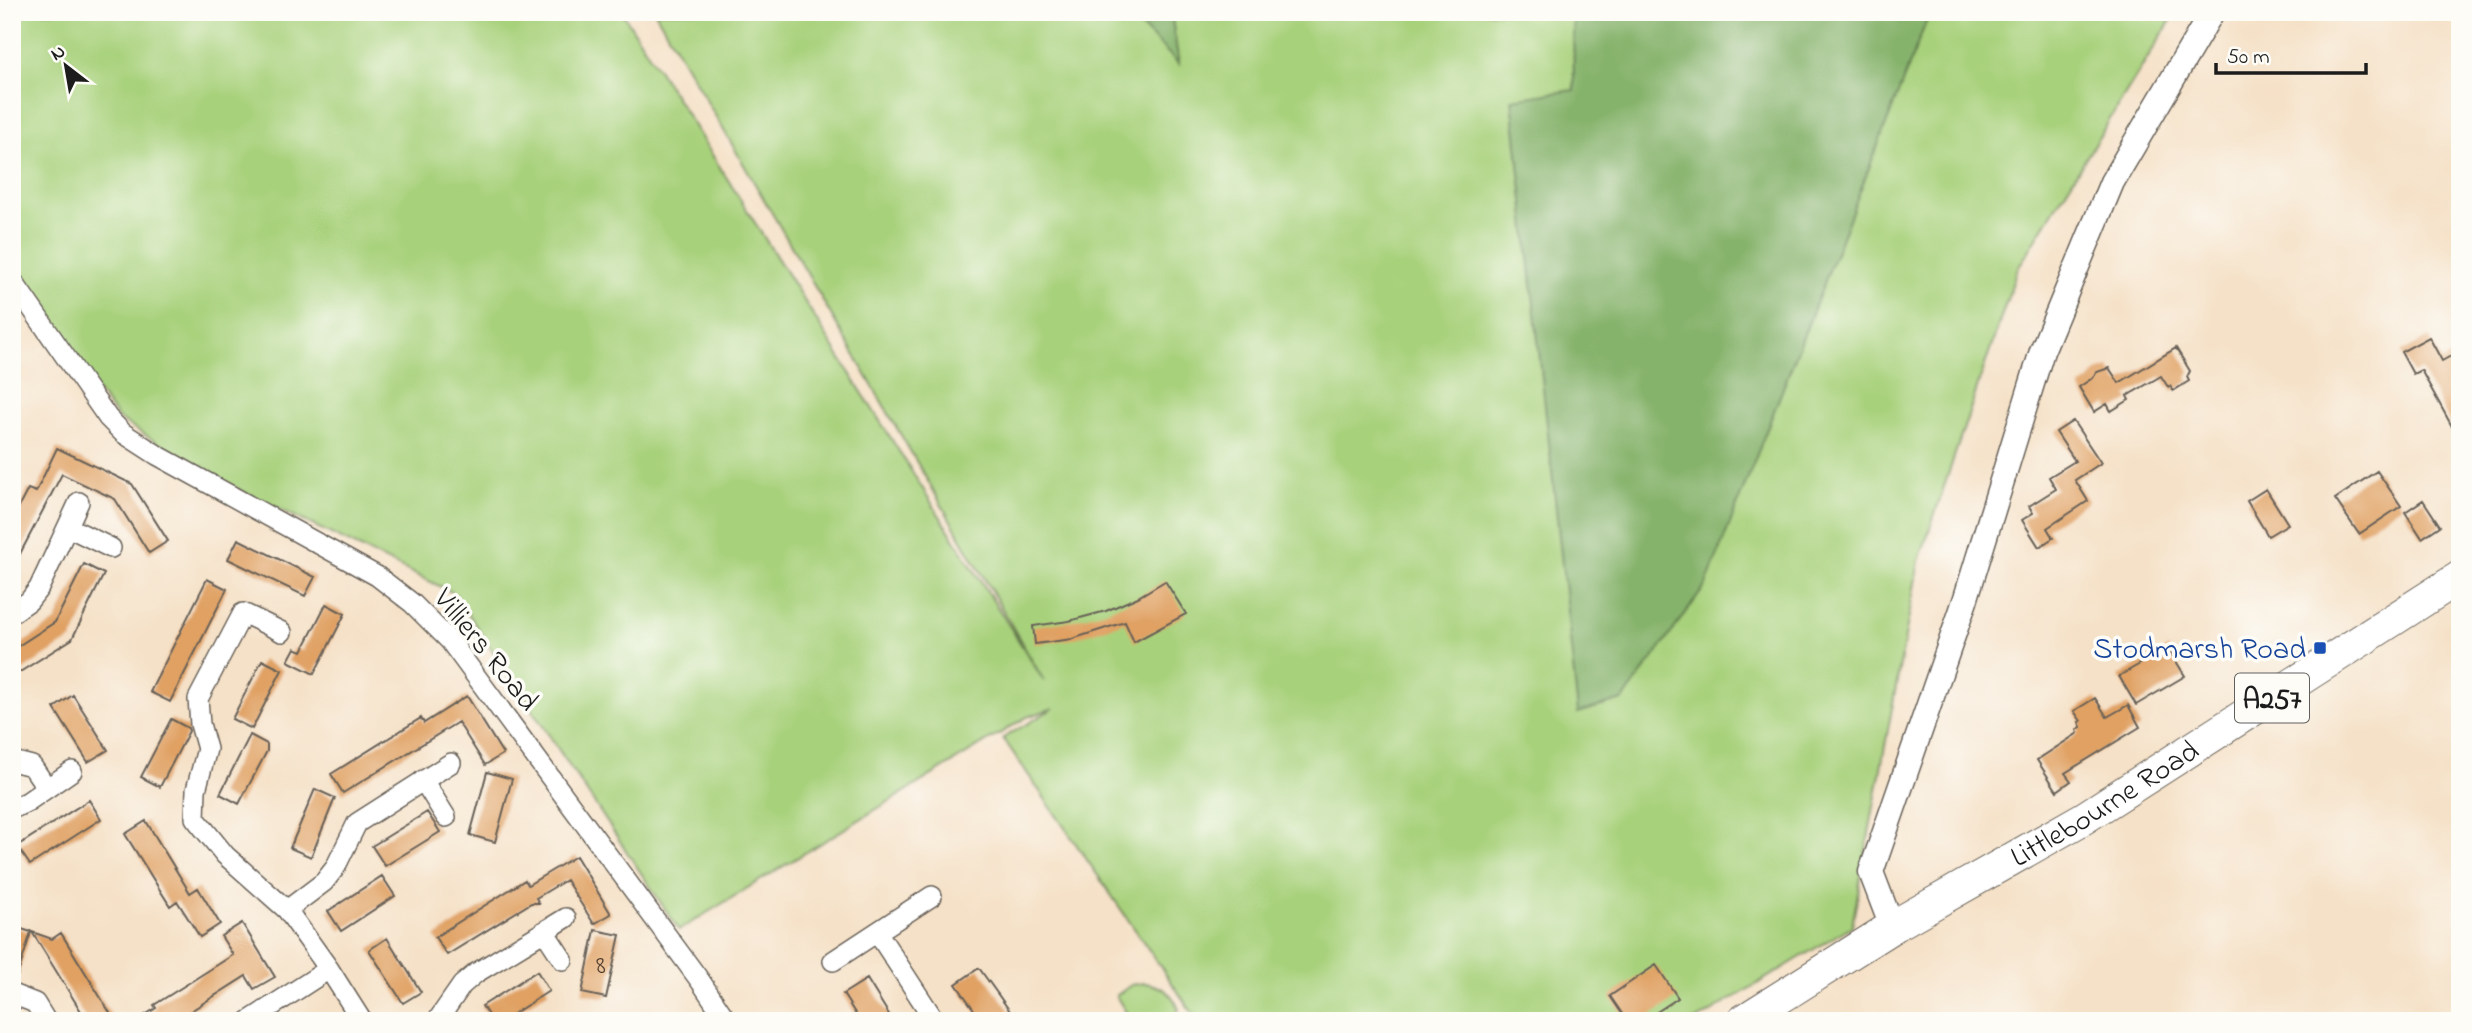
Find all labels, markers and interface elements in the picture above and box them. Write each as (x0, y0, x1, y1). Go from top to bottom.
north arrow (32, 32, 102, 102)
scale bar (2216, 32, 2367, 76)
text: N (46, 39, 71, 68)
text: 50 m (2227, 43, 2270, 73)
street label: Villiers Road (421, 579, 548, 722)
place label: Stodmarsh Road (2093, 629, 2306, 673)
marker: Stodmarsh Road (2312, 640, 2328, 656)
road number: A257 (2235, 674, 2309, 722)
street label: Littlebourne Road (2003, 731, 2209, 880)
house number: 8 (596, 948, 606, 986)

